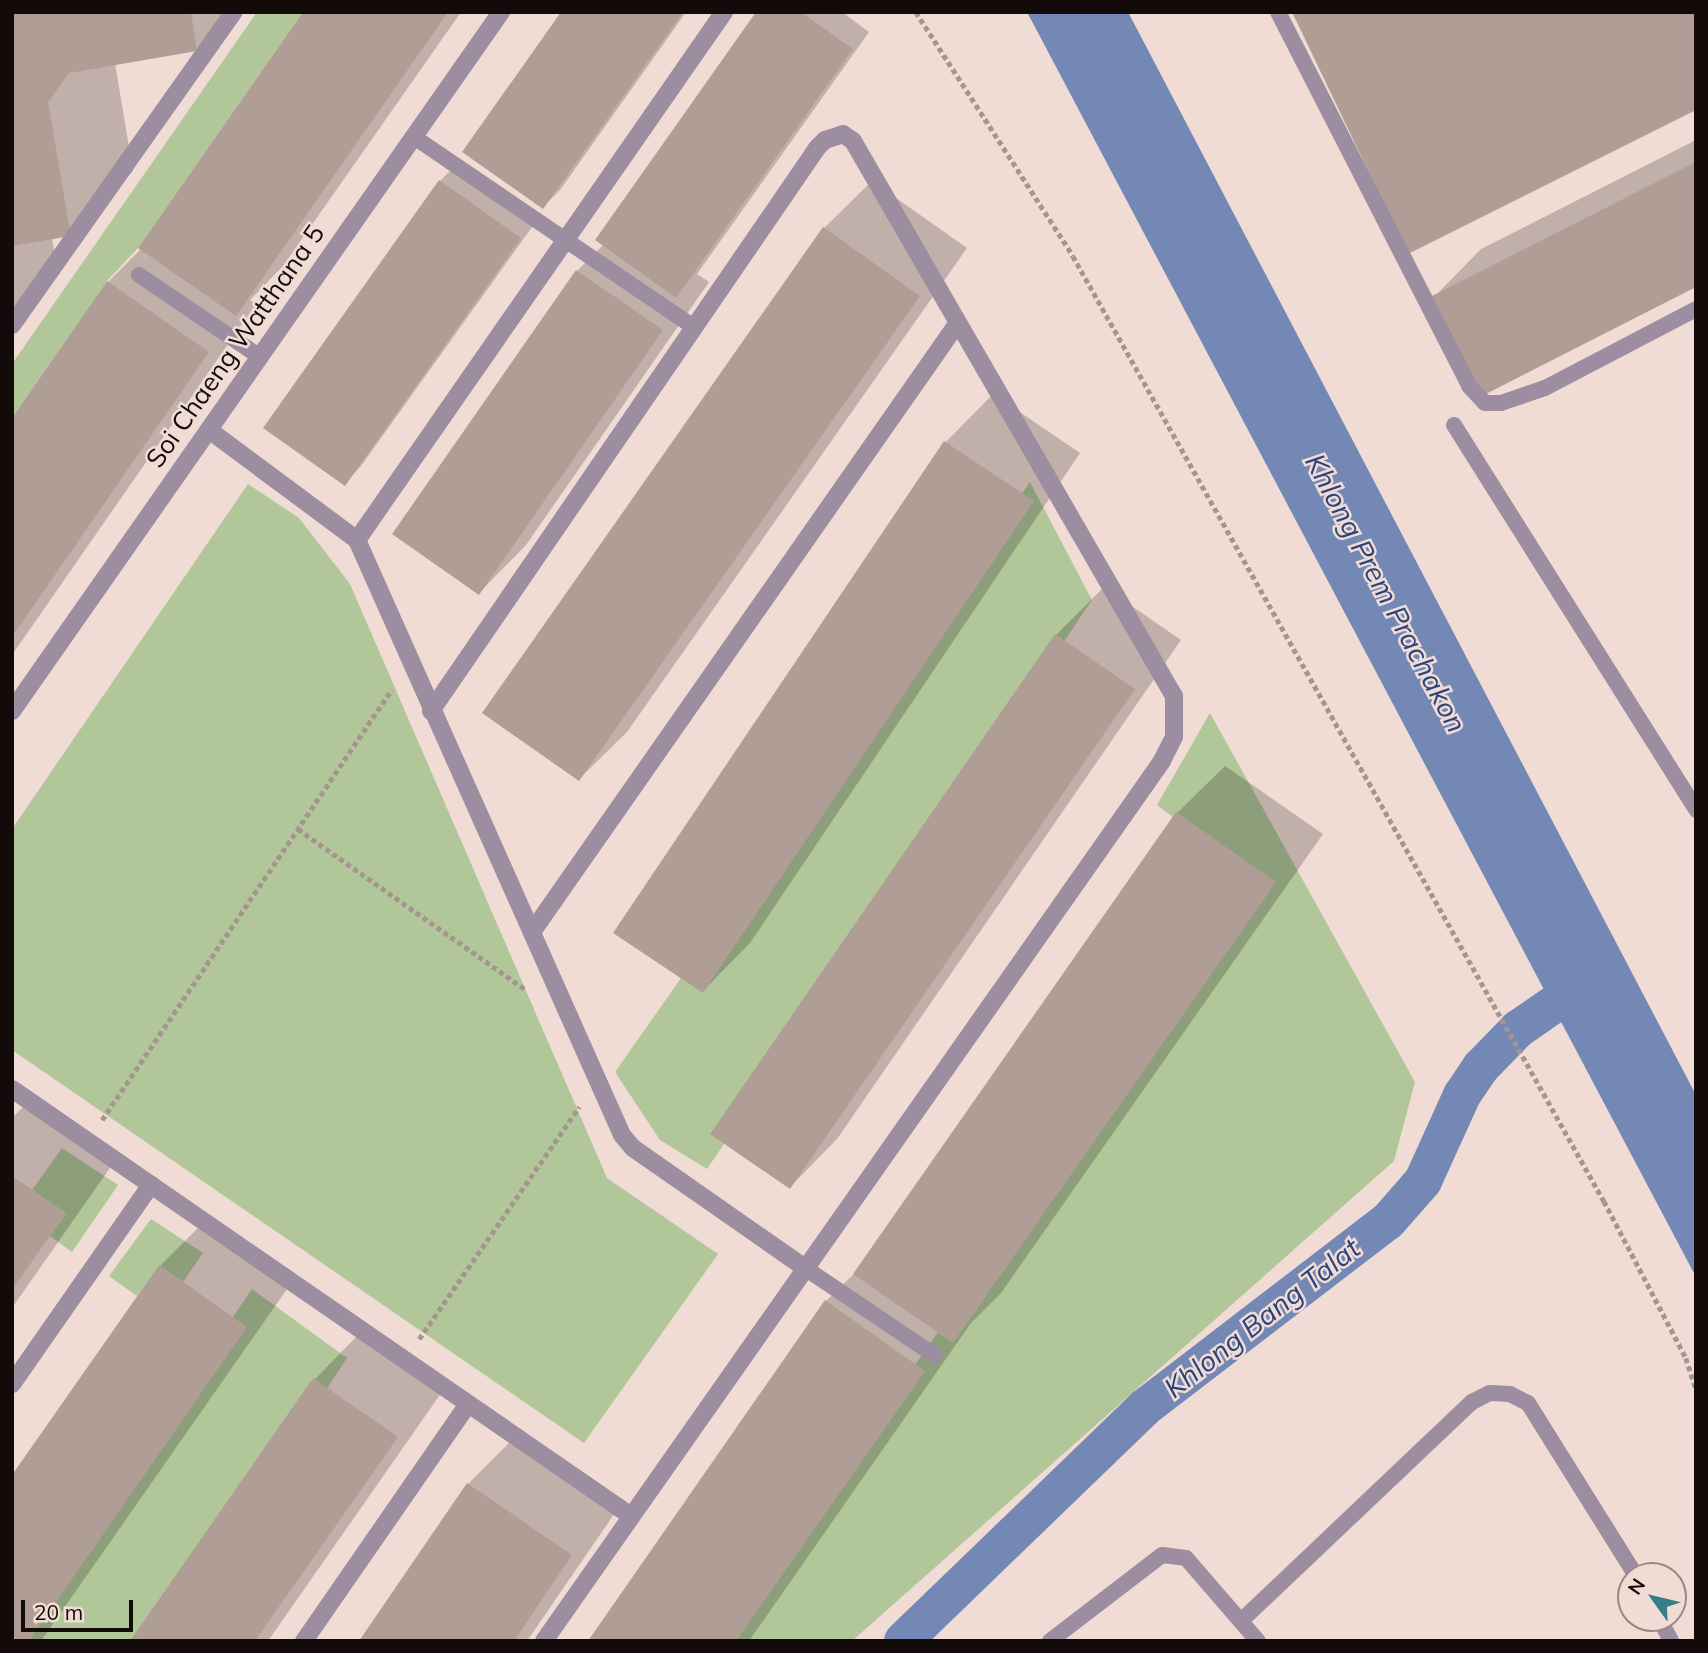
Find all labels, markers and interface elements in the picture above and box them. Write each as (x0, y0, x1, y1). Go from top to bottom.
street label: Soi Chaeng Watthana 5 (139, 219, 331, 473)
water label: Khlong Prem Prachakon (1298, 448, 1474, 738)
water label: Khlong Bang Talat (1158, 1231, 1366, 1405)
north arrow (1617, 1562, 1687, 1632)
text: N (1622, 1574, 1650, 1599)
scale bar (24, 1586, 136, 1630)
text: 20 m (34, 1599, 83, 1625)

